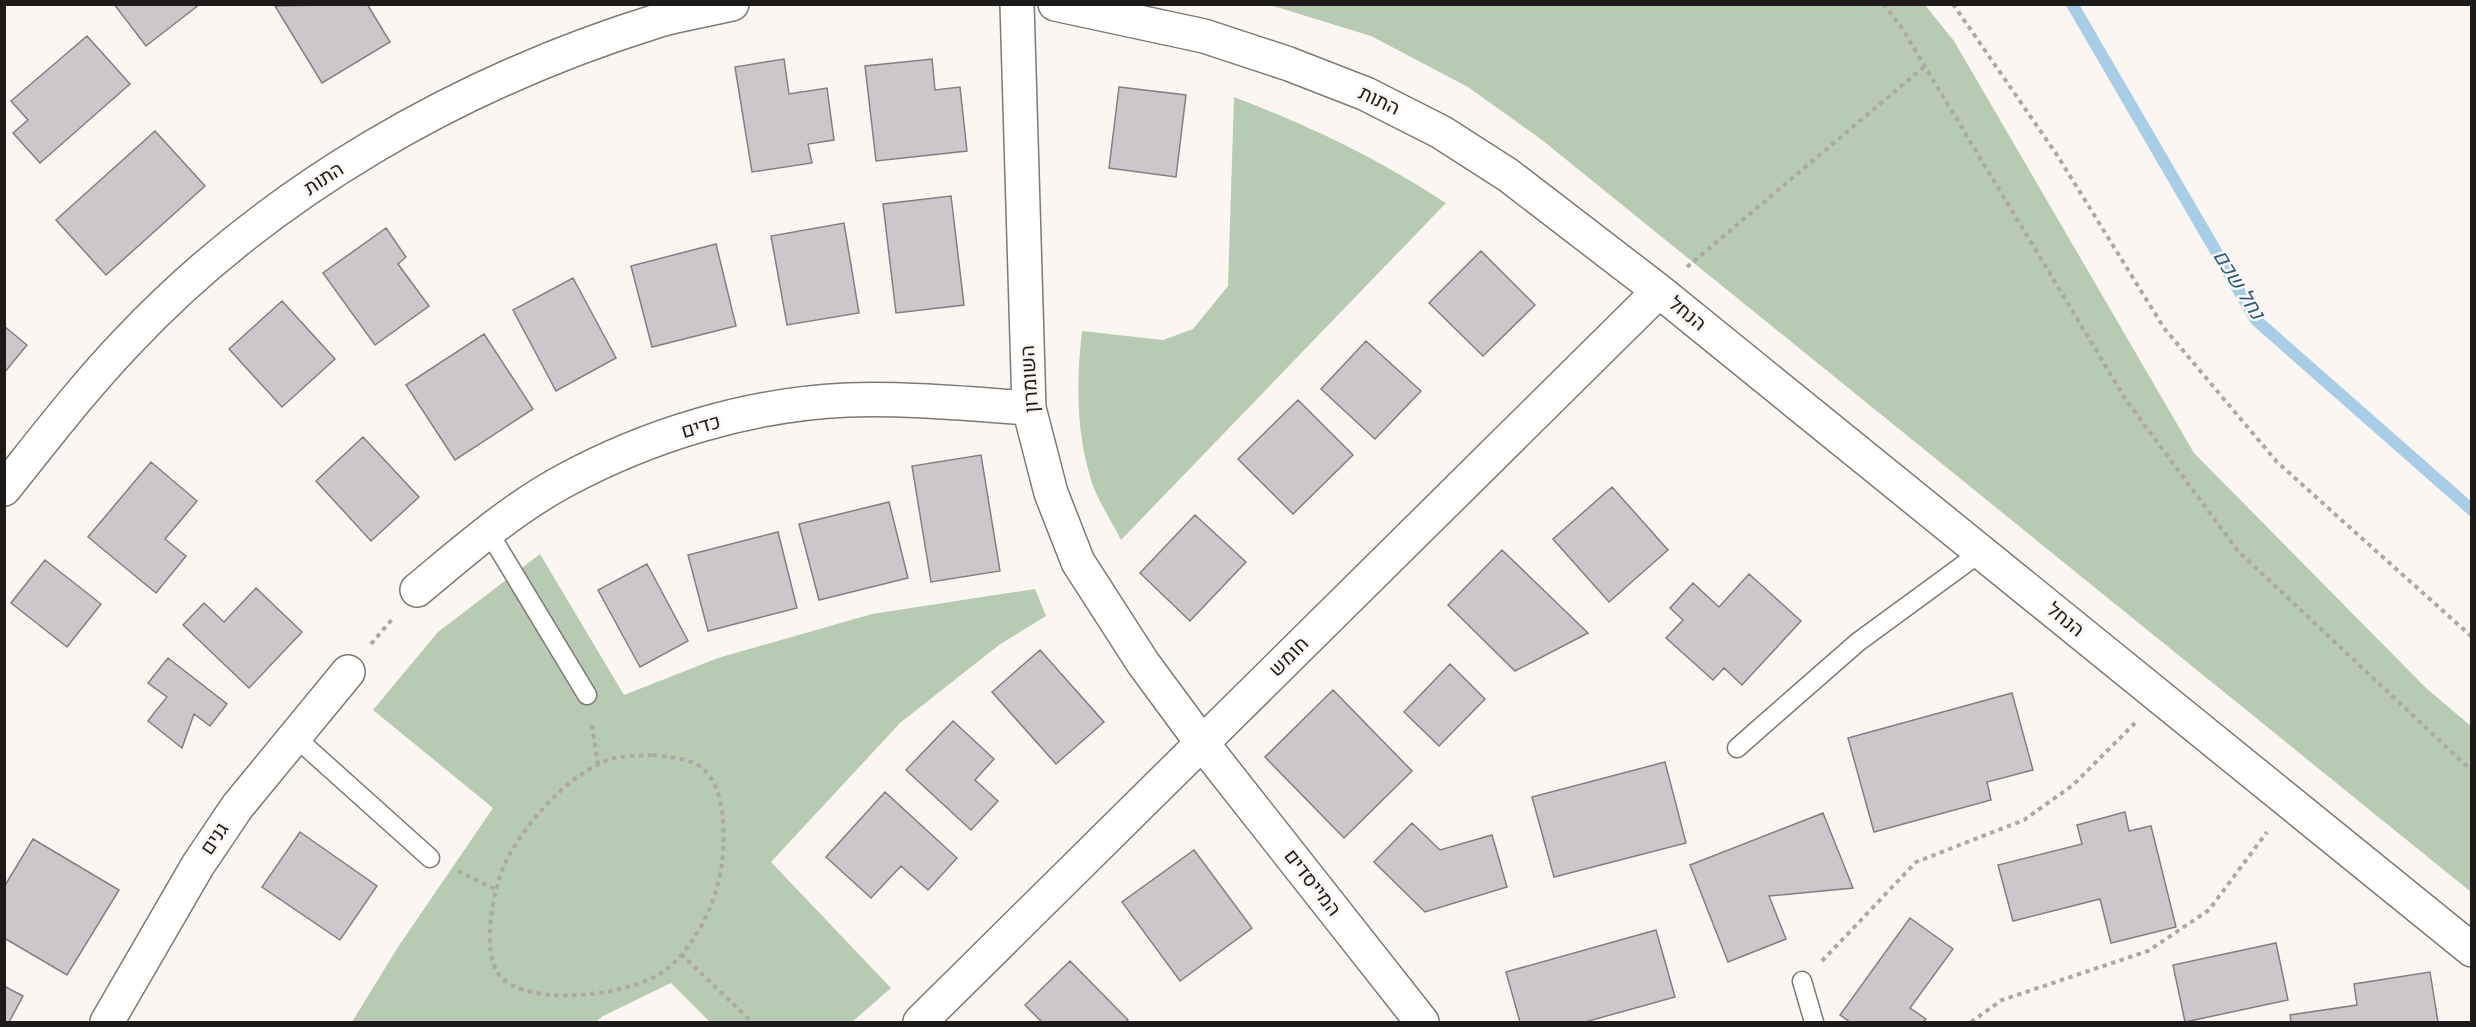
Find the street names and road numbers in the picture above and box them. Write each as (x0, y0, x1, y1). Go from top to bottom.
street label: התות (1353, 78, 1405, 124)
street label: התות (298, 155, 350, 203)
street label: הנחל (1661, 289, 1713, 339)
street label: השומרון (1013, 344, 1047, 414)
street label: כדים (678, 407, 724, 447)
street label: הנחל (2039, 595, 2091, 645)
street label: חומש (1262, 630, 1316, 684)
street label: גנים (193, 817, 237, 861)
street label: המייסדים (1276, 843, 1348, 923)

